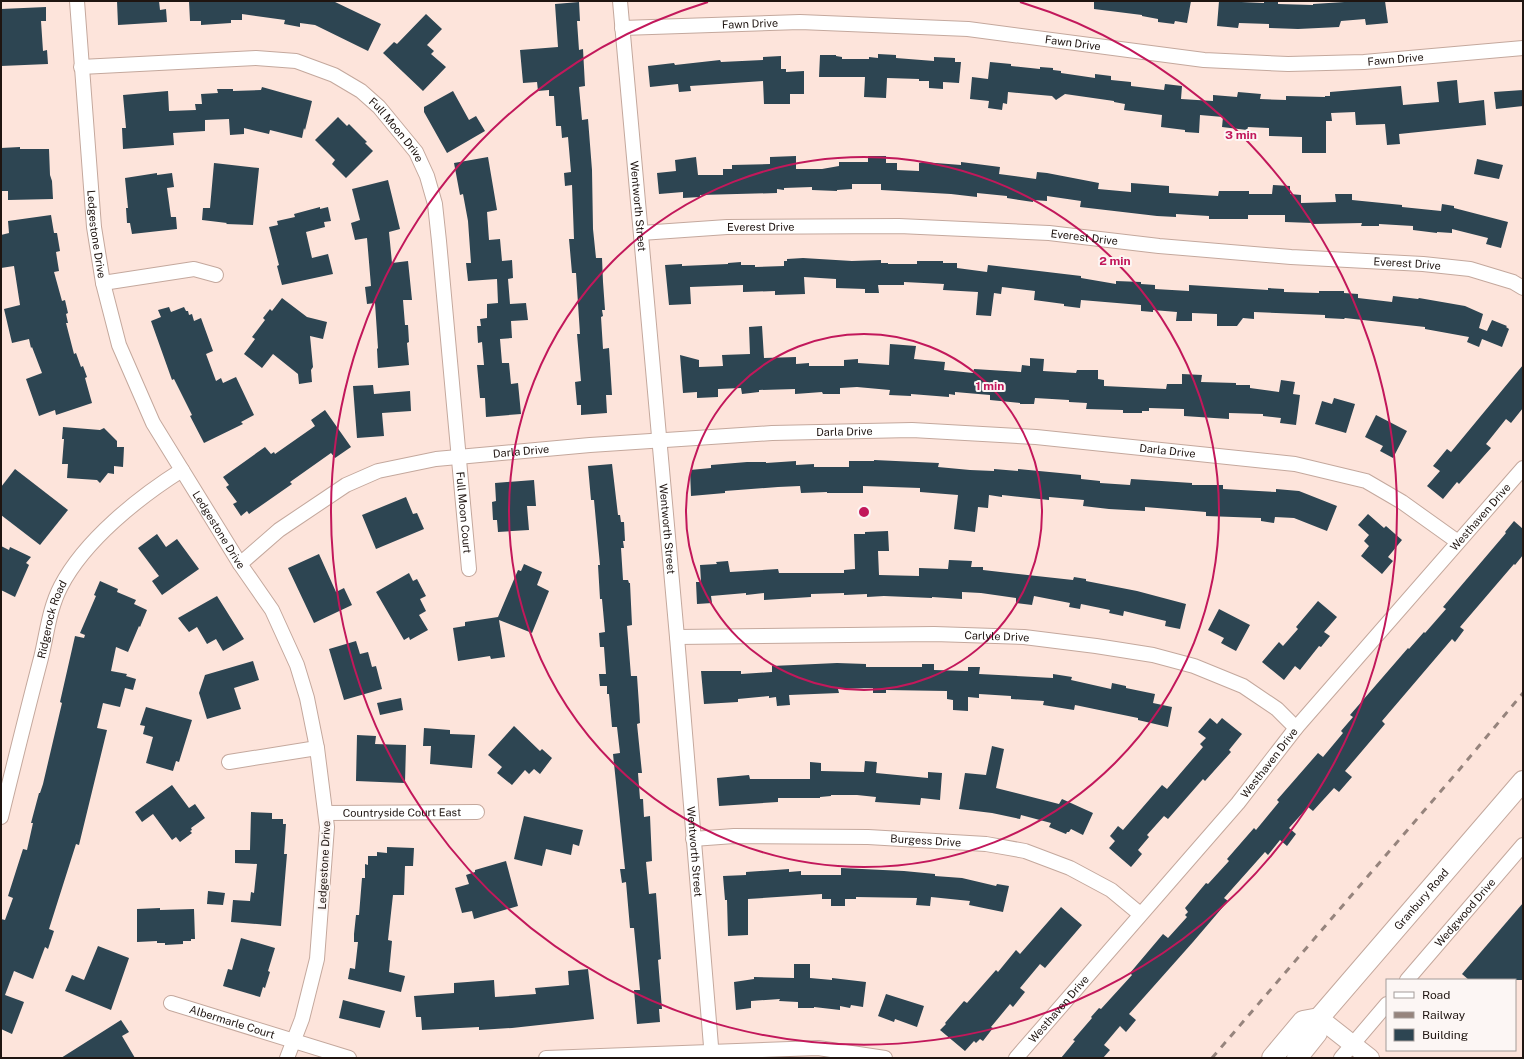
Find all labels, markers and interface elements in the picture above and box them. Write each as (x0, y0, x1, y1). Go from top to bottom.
street label: Fawn Drive (722, 17, 778, 31)
street label: Fawn Drive (1044, 33, 1102, 52)
street label: Fawn Drive (1367, 51, 1424, 68)
street label: Full Moon Drive (367, 95, 426, 164)
text: 3 min (1225, 128, 1257, 142)
street label: Wentworth Street (628, 160, 648, 252)
street label: Ledgestone Drive (85, 189, 108, 279)
street label: Everest Drive (727, 221, 795, 233)
street label: Everest Drive (1050, 227, 1119, 247)
text: 2 min (1099, 254, 1131, 268)
street label: Everest Drive (1373, 255, 1442, 272)
text: 1 min (976, 379, 1004, 393)
street label: Darla Drive (816, 425, 873, 438)
street label: Darla Drive (1139, 442, 1196, 460)
street label: Darla Drive (492, 443, 550, 460)
street label: Full Moon Court (454, 471, 474, 554)
street label: Westhaven Drive (1448, 481, 1513, 553)
street label: Wentworth Street (657, 483, 677, 575)
street label: Ledgestone Drive (190, 489, 247, 571)
centre of rings (857, 505, 871, 519)
street label: Ridgerock Road (35, 578, 69, 660)
street label: Carlyle Drive (964, 629, 1030, 644)
street label: Westhaven Drive (1238, 725, 1300, 800)
street label: Countryside Court East (343, 806, 461, 819)
street label: Wentworth Street (685, 806, 705, 898)
street label: Ledgestone Drive (316, 820, 332, 910)
street label: Burgess Drive (890, 832, 962, 849)
street label: Granbury Road (1392, 866, 1451, 932)
street label: Wedgwood Drive (1432, 876, 1498, 949)
street label: Westhaven Drive (1026, 973, 1091, 1045)
legend (1386, 979, 1516, 1051)
text: Road (1422, 988, 1450, 1002)
street label: Albermarle Court (188, 1003, 276, 1041)
text: Railway (1422, 1008, 1466, 1022)
text: Building (1422, 1028, 1468, 1042)

